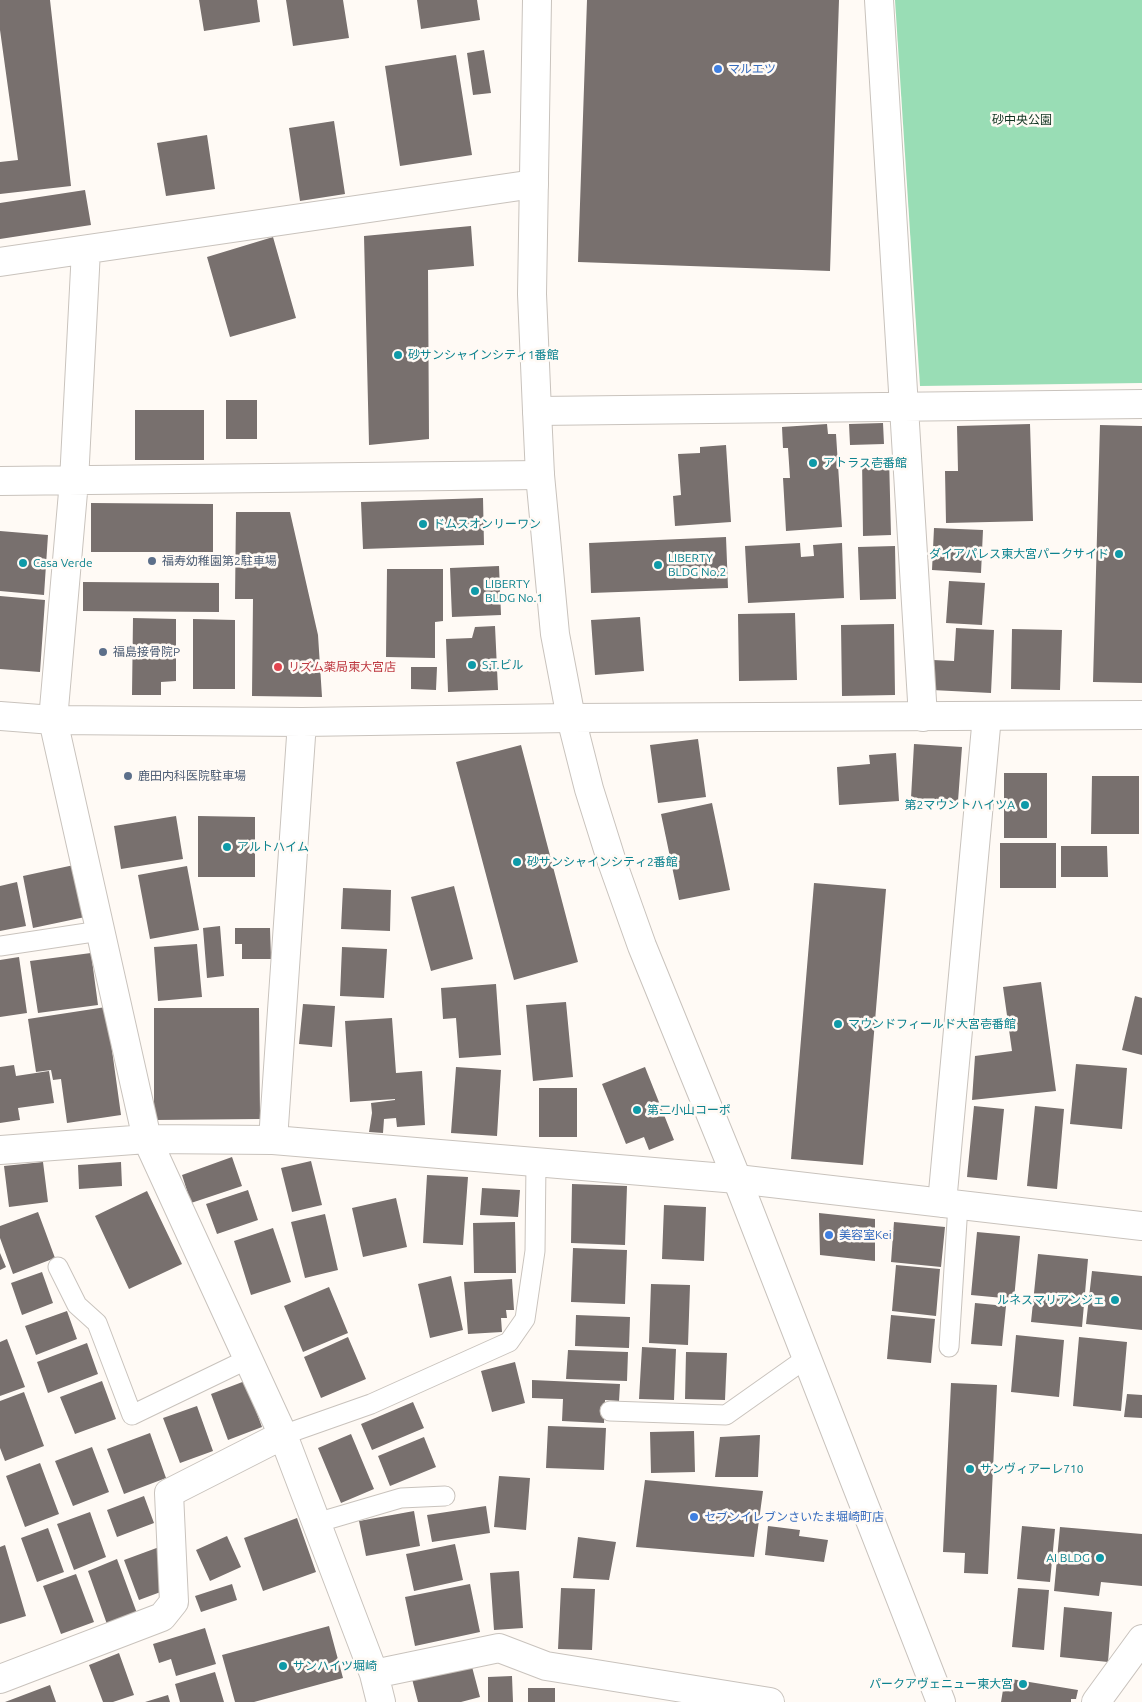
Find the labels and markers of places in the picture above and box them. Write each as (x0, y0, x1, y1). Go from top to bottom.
place label: マルエツ (728, 62, 776, 76)
marker: マルエツ (712, 63, 724, 75)
place label: 砂サンシャインシティ1番館 (408, 348, 559, 362)
marker: 砂サンシャインシティ1番館 (392, 349, 404, 361)
place label: アトラス壱番館 (823, 456, 907, 470)
marker: アトラス壱番館 (807, 457, 819, 469)
place label: ドムスオンリーワン (433, 517, 541, 531)
marker: ドムスオンリーワン (417, 518, 429, 530)
place label: ダイアパレス東大宮パークサイド (929, 547, 1109, 561)
marker: ダイアパレス東大宮パークサイド (1113, 548, 1125, 560)
place label: LIBERTY BLDG No.2 (668, 551, 726, 579)
place label: 福寿幼稚園第2駐車場 (162, 554, 277, 568)
marker: 福寿幼稚園第2駐車場 (146, 555, 158, 567)
place label: Casa Verde (33, 556, 93, 570)
marker: Casa Verde (17, 557, 29, 569)
marker: LIBERTY BLDG No.2 (652, 559, 664, 571)
place label: LIBERTY BLDG No.1 (485, 577, 543, 605)
marker: LIBERTY BLDG No.1 (469, 585, 481, 597)
place label: 福島接骨院P (113, 645, 180, 659)
marker: 福島接骨院P (97, 646, 109, 658)
place label: S.T.ビル (482, 658, 524, 672)
marker: S.T.ビル (466, 659, 478, 671)
place label: リズム薬局東大宮店 (288, 660, 396, 674)
marker: リズム薬局東大宮店 (272, 661, 284, 673)
place label: 鹿田内科医院駐車場 (138, 769, 246, 783)
marker: 鹿田内科医院駐車場 (122, 770, 134, 782)
place label: 第2マウントハイツA (904, 798, 1015, 812)
marker: 第2マウントハイツA (1019, 799, 1031, 811)
place label: アルトハイム (237, 840, 309, 854)
marker: アルトハイム (221, 841, 233, 853)
place label: 砂サンシャインシティ2番館 (527, 855, 678, 869)
marker: 砂サンシャインシティ2番館 (511, 856, 523, 868)
place label: マウンドフィールド大宮壱番館 (848, 1017, 1016, 1031)
marker: マウンドフィールド大宮壱番館 (832, 1018, 844, 1030)
place label: 第二小山コーポ (647, 1103, 731, 1117)
marker: 第二小山コーポ (631, 1104, 643, 1116)
place label: 美容室Kei (839, 1228, 892, 1242)
marker: 美容室Kei (823, 1229, 835, 1241)
place label: ルネスマリアンジェ (997, 1293, 1105, 1307)
marker: ルネスマリアンジェ (1109, 1294, 1121, 1306)
place label: サンヴィアーレ710 (980, 1462, 1084, 1476)
marker: サンヴィアーレ710 (964, 1463, 976, 1475)
place label: セブンイレブンさいたま堀崎町店 (704, 1510, 884, 1524)
marker: セブンイレブンさいたま堀崎町店 (688, 1511, 700, 1523)
place label: AI BLDG (1046, 1551, 1090, 1565)
marker: AI BLDG (1094, 1552, 1106, 1564)
place label: サンハイツ堀崎 (293, 1659, 377, 1673)
marker: サンハイツ堀崎 (277, 1660, 289, 1672)
place label: パークアヴェニュー東大宮 (869, 1677, 1013, 1691)
marker: パークアヴェニュー東大宮 (1017, 1678, 1029, 1690)

